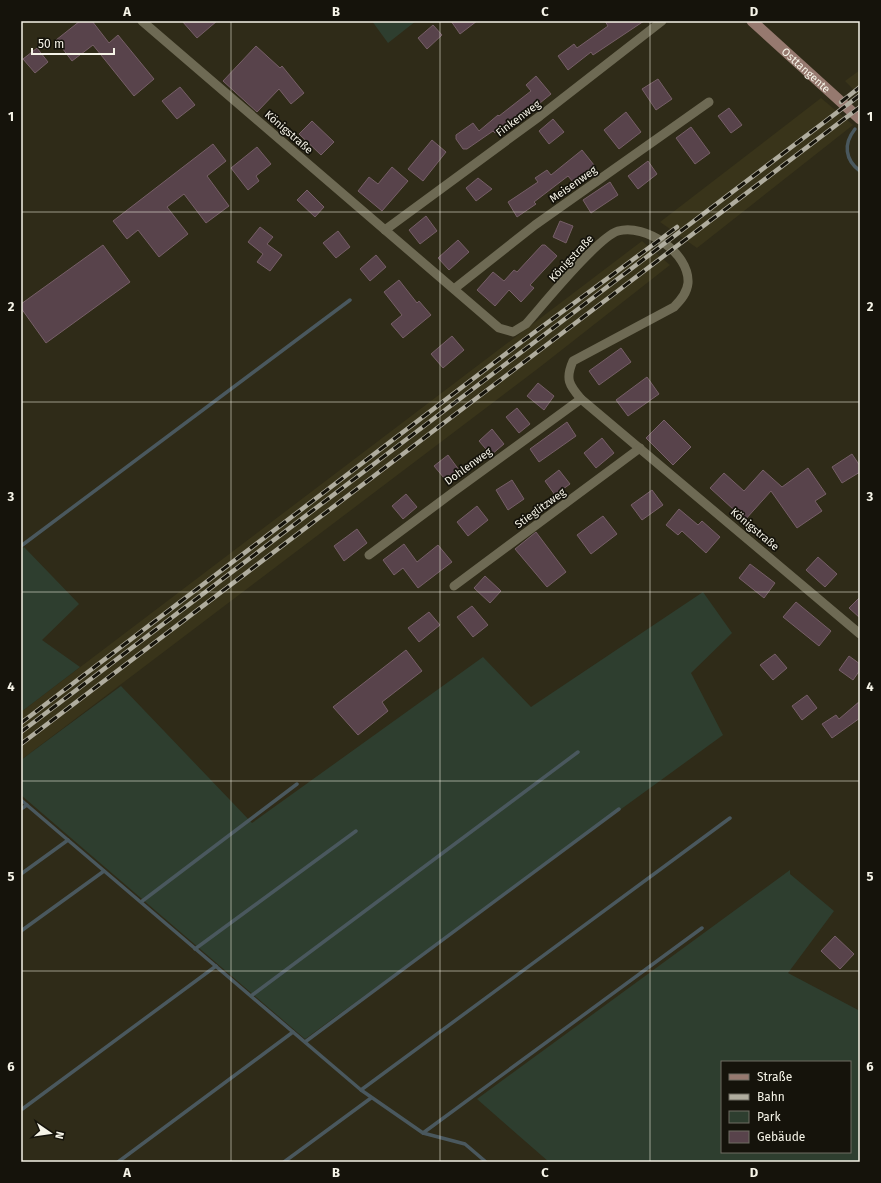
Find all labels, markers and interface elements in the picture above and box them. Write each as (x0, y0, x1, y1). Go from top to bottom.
text: A (122, 4, 131, 19)
text: B (332, 4, 340, 19)
text: C (541, 4, 549, 19)
text: D (750, 4, 759, 19)
scale bar (32, 30, 114, 56)
text: 50 m (38, 37, 64, 51)
street label: Osttangente (779, 45, 833, 96)
street label: Finkenweg (494, 97, 543, 139)
street label: Königstraße (262, 108, 315, 157)
text: 1 (8, 109, 14, 124)
text: 1 (867, 109, 873, 124)
street label: Meisenweg (547, 163, 600, 205)
street label: Königstraße (546, 232, 596, 285)
text: 2 (8, 299, 15, 314)
text: 2 (867, 299, 874, 314)
street label: Dohlenweg (442, 445, 495, 488)
street label: Stieglitzweg (512, 486, 568, 531)
text: 3 (7, 489, 15, 504)
text: 3 (866, 489, 874, 504)
street label: Königstraße (728, 505, 782, 553)
text: 4 (7, 679, 15, 694)
text: 4 (866, 679, 874, 694)
text: 5 (8, 869, 15, 884)
text: 5 (867, 869, 874, 884)
text: 6 (7, 1059, 15, 1074)
text: 6 (866, 1059, 874, 1074)
legend (721, 1061, 851, 1153)
text: Straße (757, 1070, 792, 1084)
text: Bahn (757, 1090, 785, 1104)
text: Park (757, 1110, 781, 1124)
north arrow (30, 1113, 70, 1153)
text: N (52, 1130, 66, 1140)
text: Gebäude (757, 1130, 805, 1144)
text: A (122, 1165, 131, 1180)
text: B (332, 1165, 340, 1180)
text: C (541, 1165, 549, 1180)
text: D (750, 1165, 759, 1180)

